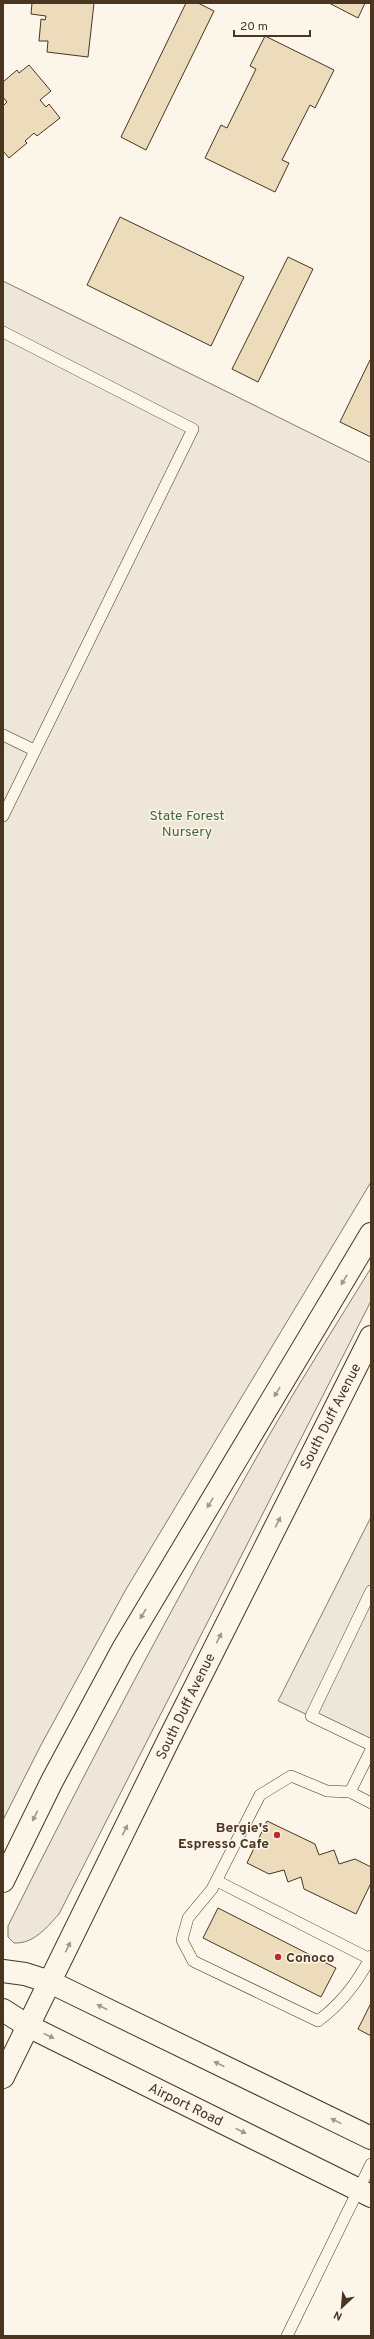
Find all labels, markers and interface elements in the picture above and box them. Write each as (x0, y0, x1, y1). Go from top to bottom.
scale bar (234, 12, 310, 38)
text: 20 m (240, 19, 268, 35)
park label: State Forest Nursery (149, 808, 225, 841)
one-way arrow (341, 1274, 348, 1286)
street label: South Duff Avenue (297, 1361, 365, 1472)
one-way arrow (274, 1386, 281, 1398)
one-way arrow (207, 1497, 214, 1509)
one-way arrow (274, 1516, 281, 1527)
one-way arrow (140, 1608, 147, 1620)
one-way arrow (216, 1632, 223, 1644)
street label: South Duff Avenue (153, 1651, 220, 1763)
one-way arrow (32, 1810, 38, 1822)
place label: Bergie's Espresso Cafe (178, 1820, 269, 1853)
one-way arrow (121, 1824, 128, 1835)
marker: Bergie's Espresso Cafe (272, 1830, 282, 1840)
one-way arrow (64, 1941, 71, 1952)
place label: Conoco (286, 1950, 335, 1967)
marker: Conoco (273, 1952, 283, 1962)
one-way arrow (97, 2004, 108, 2010)
one-way arrow (43, 2033, 55, 2039)
one-way arrow (213, 2061, 225, 2067)
street label: Airport Road (145, 2080, 225, 2131)
one-way arrow (330, 2118, 342, 2124)
one-way arrow (235, 2128, 246, 2135)
north arrow (322, 2287, 362, 2327)
text: N (331, 2307, 345, 2323)

